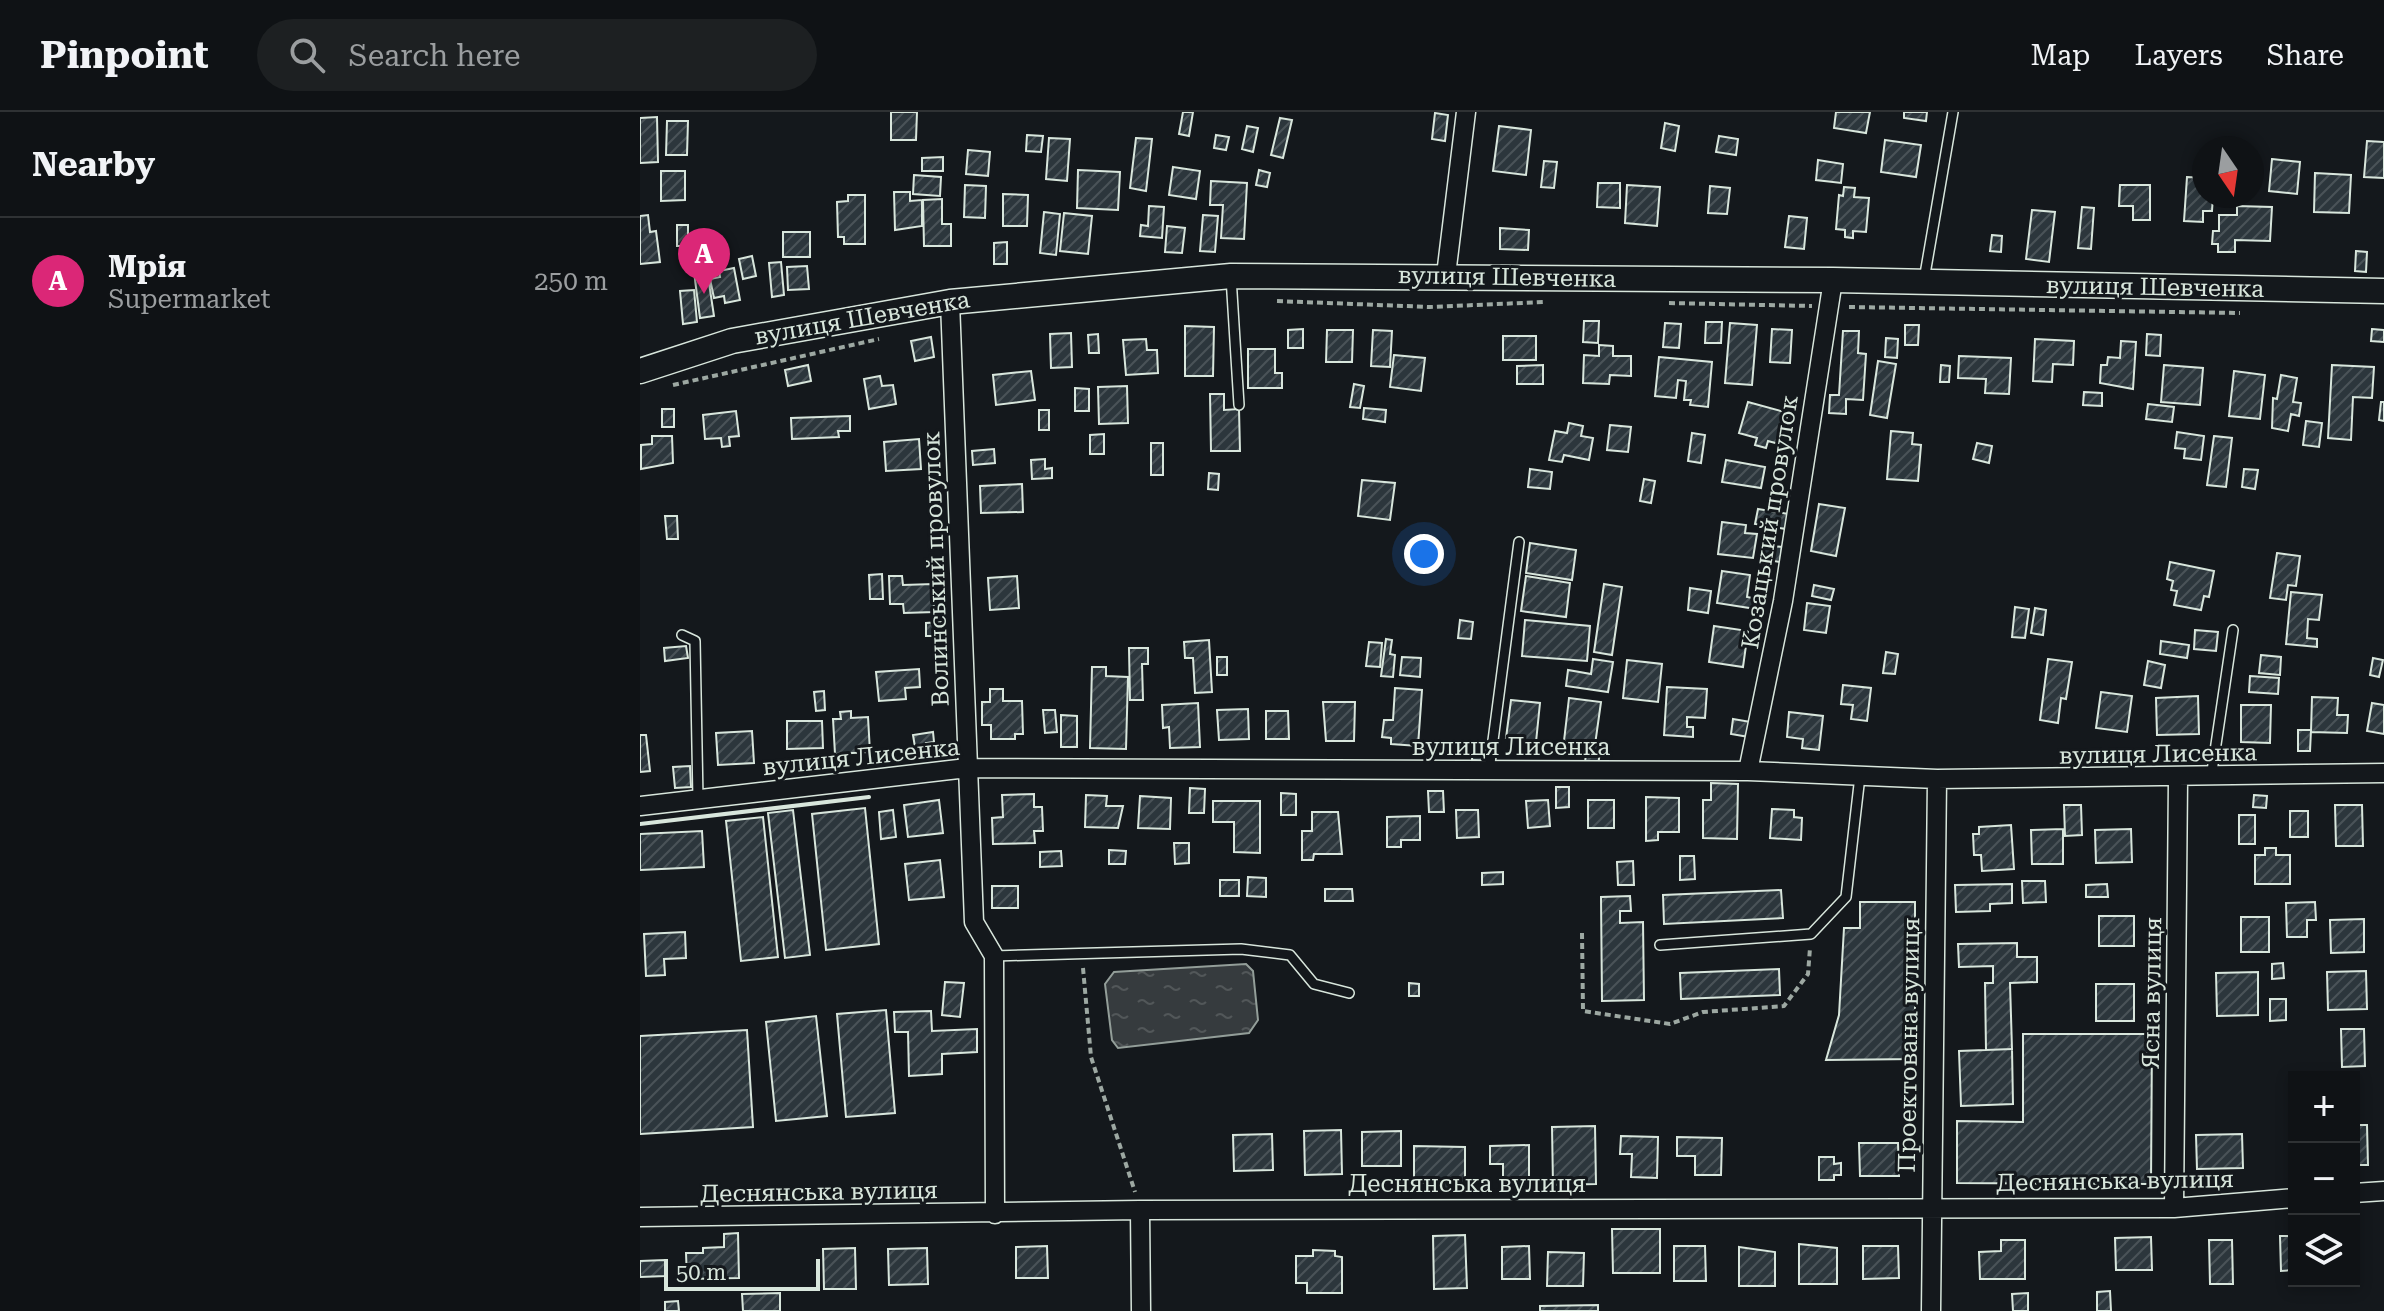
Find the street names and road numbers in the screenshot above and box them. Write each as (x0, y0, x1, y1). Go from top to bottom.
street label: вулиця Шевченка (1398, 261, 1616, 293)
street label: вулиця Шевченка (2046, 271, 2264, 303)
street label: вулиця Шевченка (752, 285, 972, 351)
street label: Козацький провулок (1736, 393, 1804, 651)
street label: Волинський провулок (917, 431, 955, 707)
street label: вулиця Лисенка (761, 733, 961, 781)
street label: вулиця Лисенка (1412, 733, 1610, 761)
street label: вулиця Лисенка (2059, 738, 2257, 770)
street label: Проектована вулиця (1893, 917, 1925, 1173)
street label: Ясна вулиця (2137, 917, 2167, 1069)
street label: Деснянська вулиця (1996, 1165, 2234, 1197)
street label: Деснянська вулиця (1348, 1170, 1586, 1198)
street label: Деснянська вулиця (700, 1176, 938, 1208)

